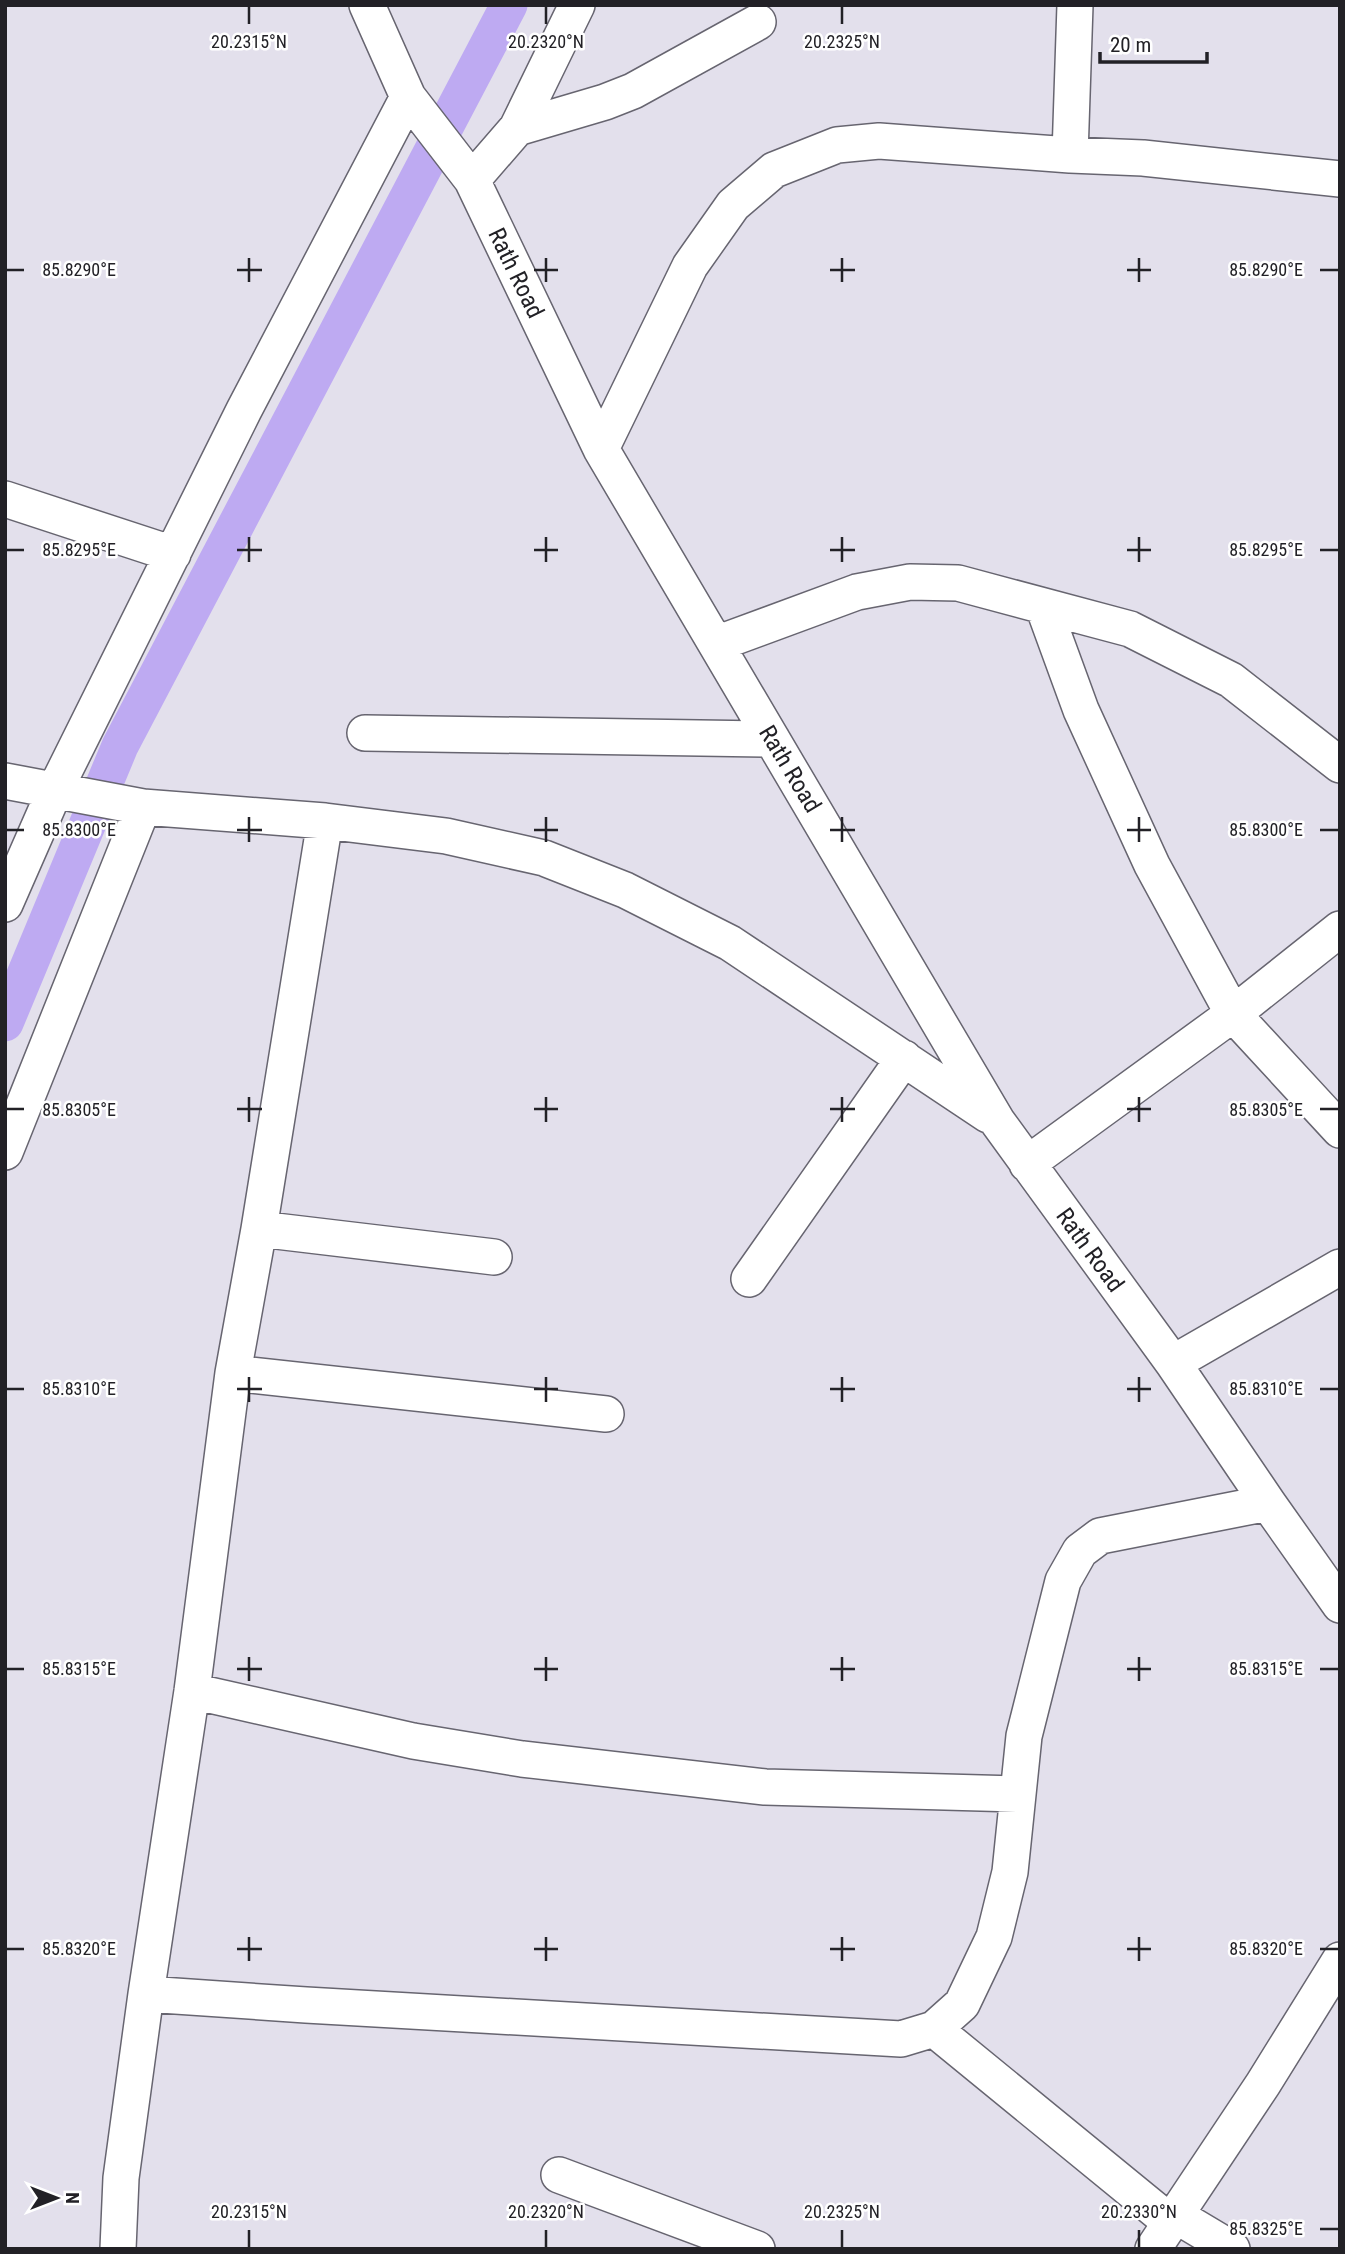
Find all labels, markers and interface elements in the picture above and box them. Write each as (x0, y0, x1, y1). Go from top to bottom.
scale bar (1100, 21, 1207, 65)
text: 20.2315°N (211, 31, 287, 52)
text: 20.2320°N (508, 31, 584, 52)
text: 20.2325°N (804, 31, 880, 52)
text: 20 m (1110, 33, 1151, 57)
street label: Rath Road (482, 223, 550, 323)
text: 85.8290°E (42, 259, 116, 280)
text: 85.8290°E (1229, 259, 1303, 280)
text: 85.8295°E (42, 539, 116, 560)
text: 85.8295°E (1229, 539, 1303, 560)
street label: Rath Road (753, 720, 827, 818)
text: 85.8300°E (42, 819, 116, 840)
text: 85.8300°E (1229, 819, 1303, 840)
text: 85.8305°E (42, 1099, 116, 1120)
text: 85.8305°E (1229, 1099, 1303, 1120)
street label: Rath Road (1050, 1203, 1130, 1297)
text: 85.8310°E (42, 1378, 116, 1399)
text: 85.8310°E (1229, 1378, 1303, 1399)
text: 85.8315°E (42, 1658, 116, 1679)
text: 85.8315°E (1229, 1658, 1303, 1679)
text: 85.8320°E (42, 1938, 116, 1959)
text: 85.8320°E (1229, 1938, 1303, 1959)
north arrow (21, 2163, 91, 2233)
text: N (61, 2192, 84, 2204)
text: 20.2315°N (211, 2201, 287, 2222)
text: 20.2320°N (508, 2201, 584, 2222)
text: 20.2325°N (804, 2201, 880, 2222)
text: 20.2330°N (1101, 2201, 1177, 2222)
text: 85.8325°E (1229, 2218, 1303, 2239)

